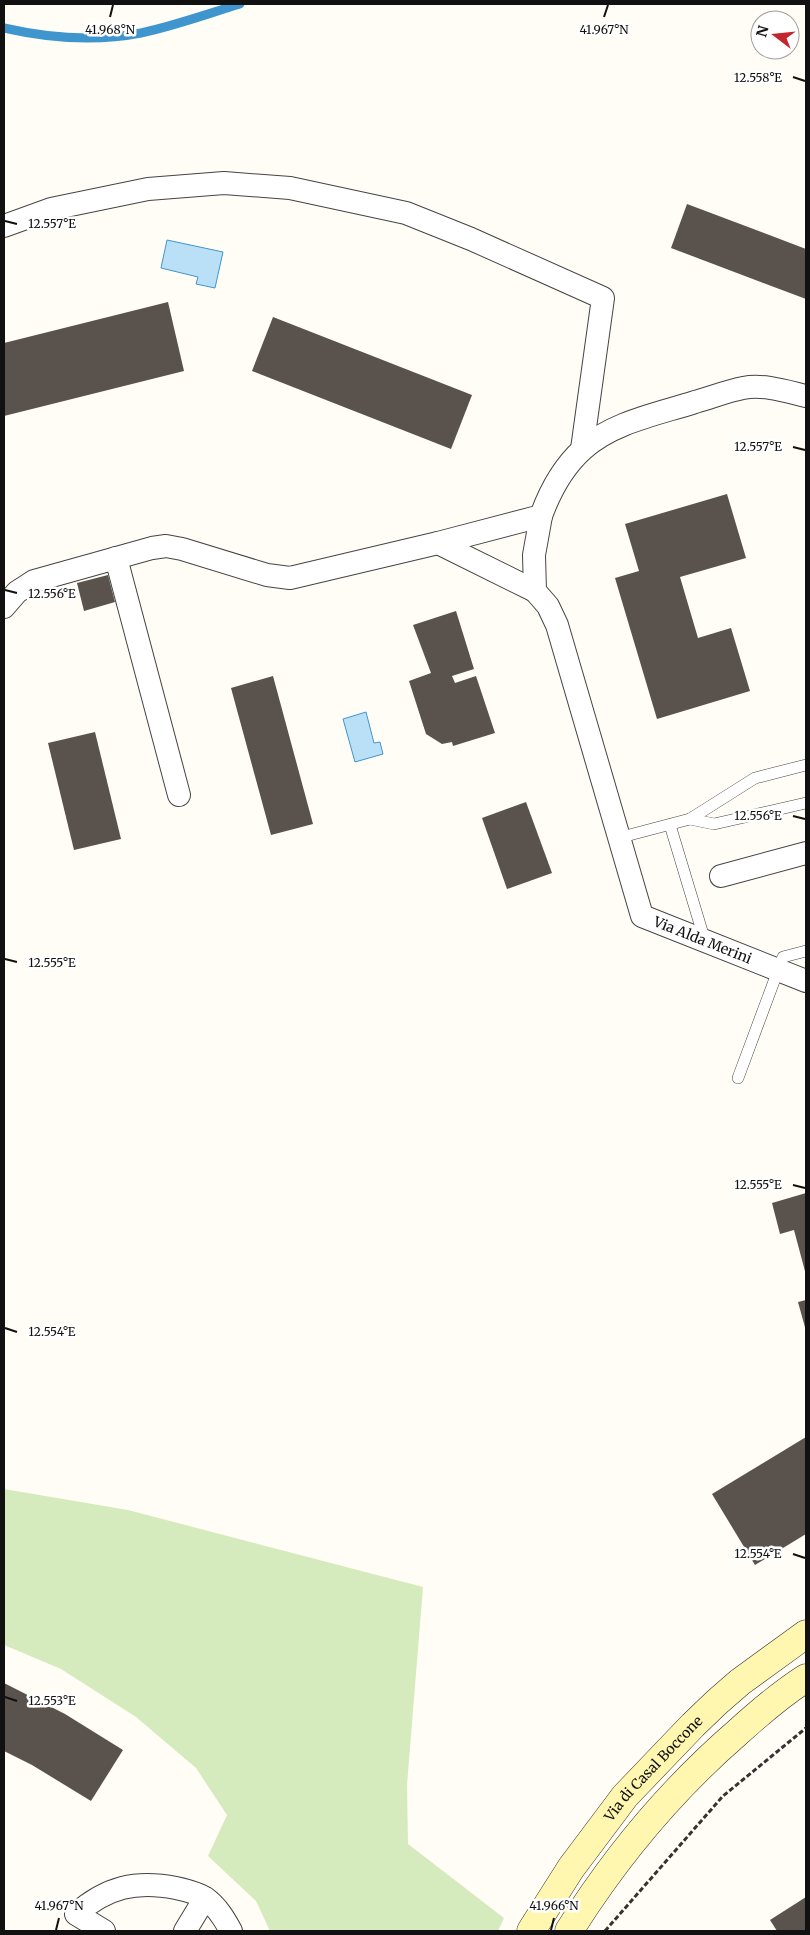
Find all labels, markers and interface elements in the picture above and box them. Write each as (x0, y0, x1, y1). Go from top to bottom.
north arrow (750, 10, 800, 60)
text: 41.968°N (85, 22, 136, 37)
text: 41.967°N (580, 22, 629, 37)
text: N (752, 24, 773, 39)
text: 12.558°E (734, 70, 782, 85)
text: 12.557°E (28, 216, 76, 231)
text: 12.557°E (734, 439, 782, 454)
text: 12.556°E (28, 586, 76, 601)
text: 12.556°E (734, 808, 782, 823)
street label: Via Alda Merini (650, 912, 755, 968)
text: 12.555°E (28, 955, 76, 970)
text: 12.555°E (734, 1177, 782, 1192)
text: 12.554°E (29, 1324, 76, 1339)
text: 12.554°E (735, 1546, 782, 1561)
text: 12.553°E (28, 1693, 76, 1708)
street label: Via di Casal Boccone (600, 1712, 706, 1826)
text: 41.967°N (35, 1898, 84, 1913)
text: 41.966°N (529, 1898, 579, 1913)

